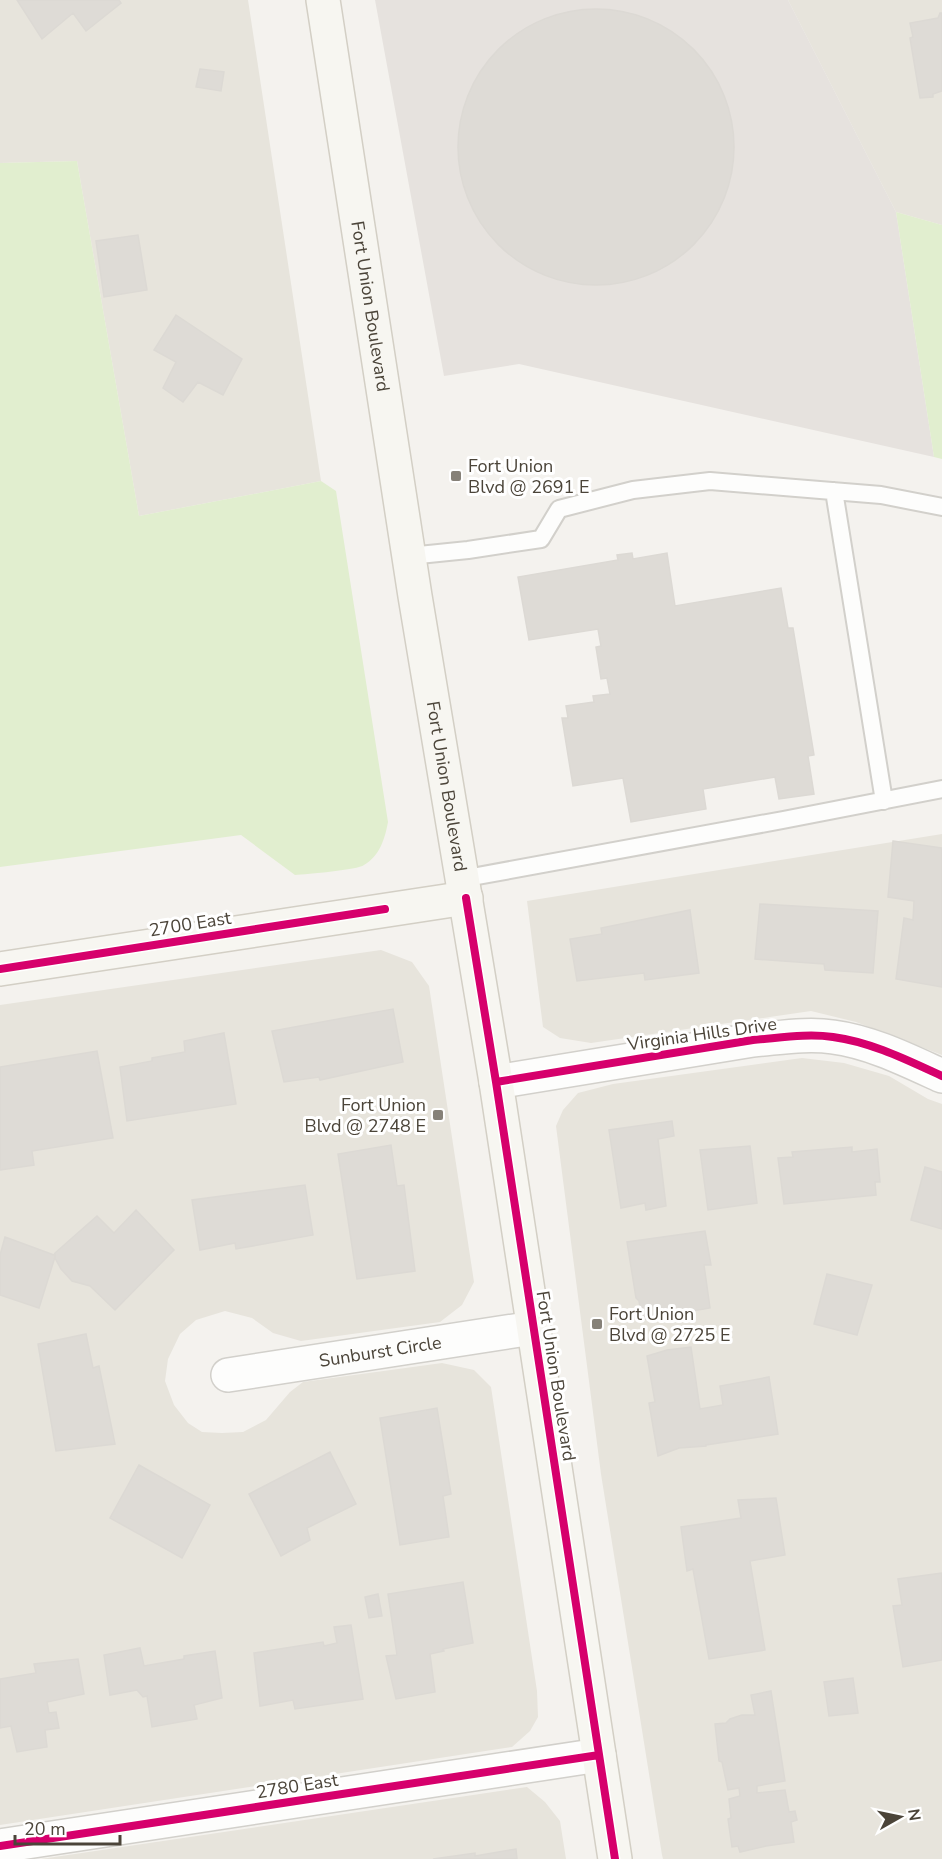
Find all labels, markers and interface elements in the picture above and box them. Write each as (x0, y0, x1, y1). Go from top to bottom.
street label: Fort Union Boulevard (345, 219, 395, 393)
place label: Fort Union Blvd @ 2691 E (468, 454, 590, 499)
marker: Fort Union Blvd @ 2691 E (449, 469, 463, 483)
street label: Fort Union Boulevard (421, 699, 473, 873)
street label: 2700 East (147, 906, 233, 942)
street label: Virginia Hills Drive (625, 1012, 778, 1057)
place label: Fort Union Blvd @ 2748 E (304, 1093, 426, 1138)
marker: Fort Union Blvd @ 2748 E (431, 1108, 445, 1122)
street label: Fort Union Boulevard (531, 1289, 581, 1463)
place label: Fort Union Blvd @ 2725 E (609, 1302, 731, 1347)
marker: Fort Union Blvd @ 2725 E (590, 1317, 604, 1331)
street label: Sunburst Circle (317, 1330, 443, 1373)
street label: 2780 East (254, 1768, 340, 1804)
north arrow (870, 1787, 930, 1847)
text: N (902, 1807, 926, 1822)
scale bar (15, 1808, 120, 1846)
text: 20 m (24, 1817, 66, 1841)

